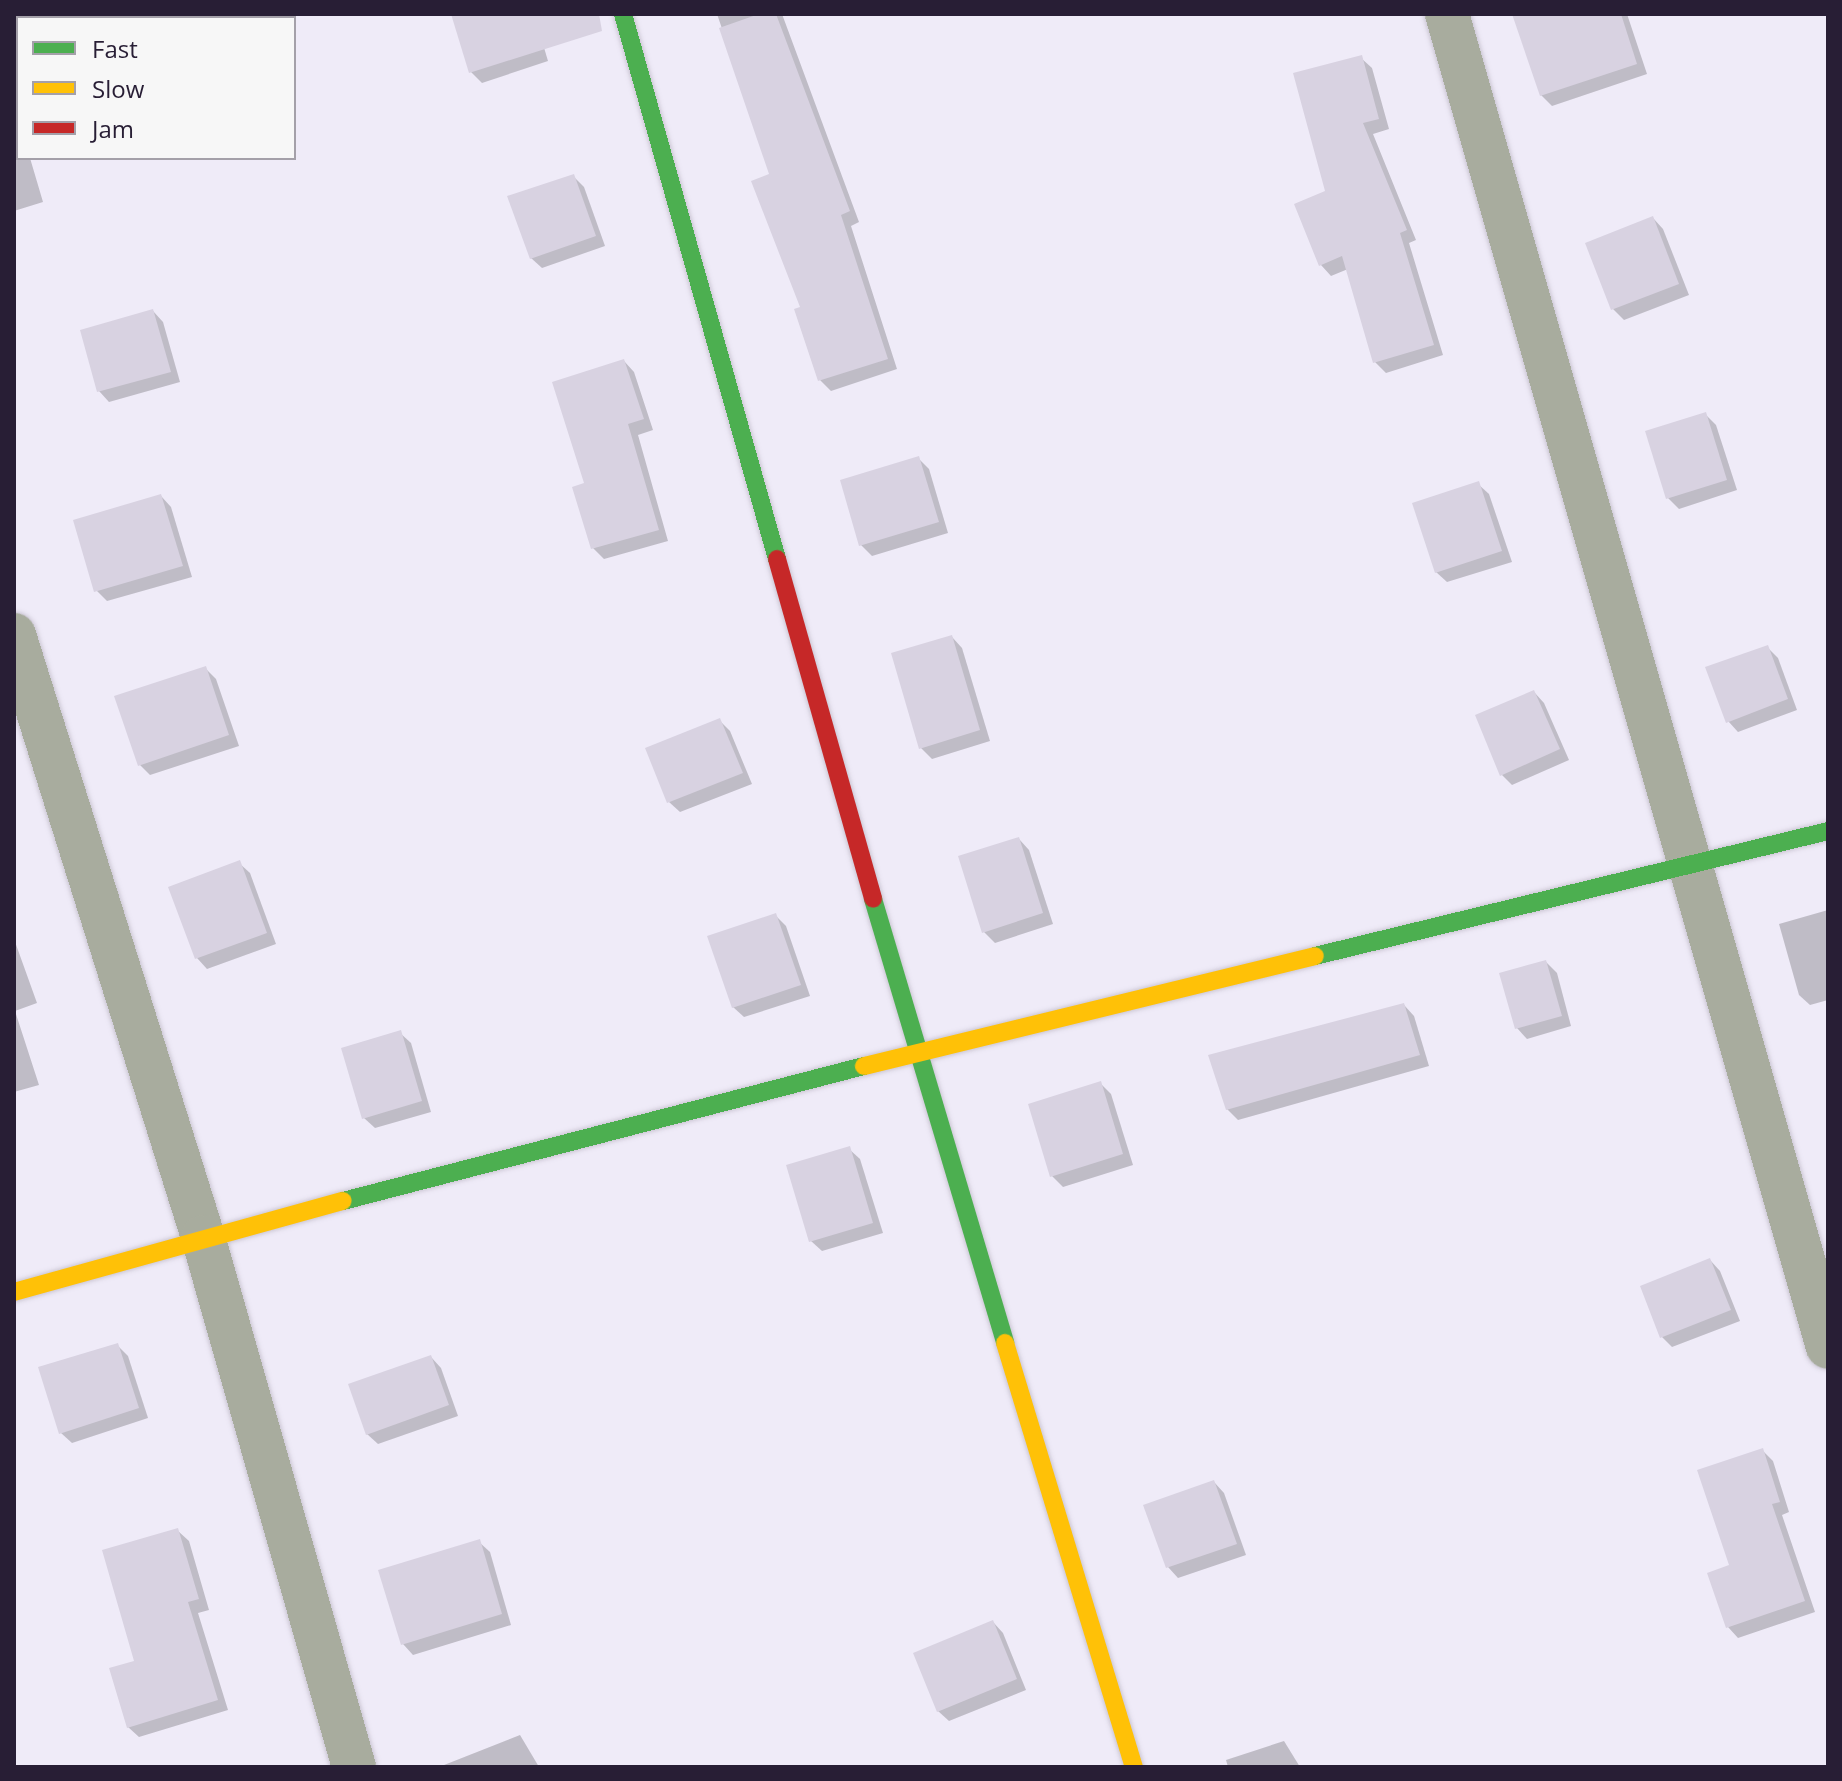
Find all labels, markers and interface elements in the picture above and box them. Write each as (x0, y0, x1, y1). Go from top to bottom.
legend (16, 16, 296, 160)
text: Fast (92, 32, 138, 65)
text: Slow (92, 72, 144, 105)
text: Jam (92, 112, 134, 145)

